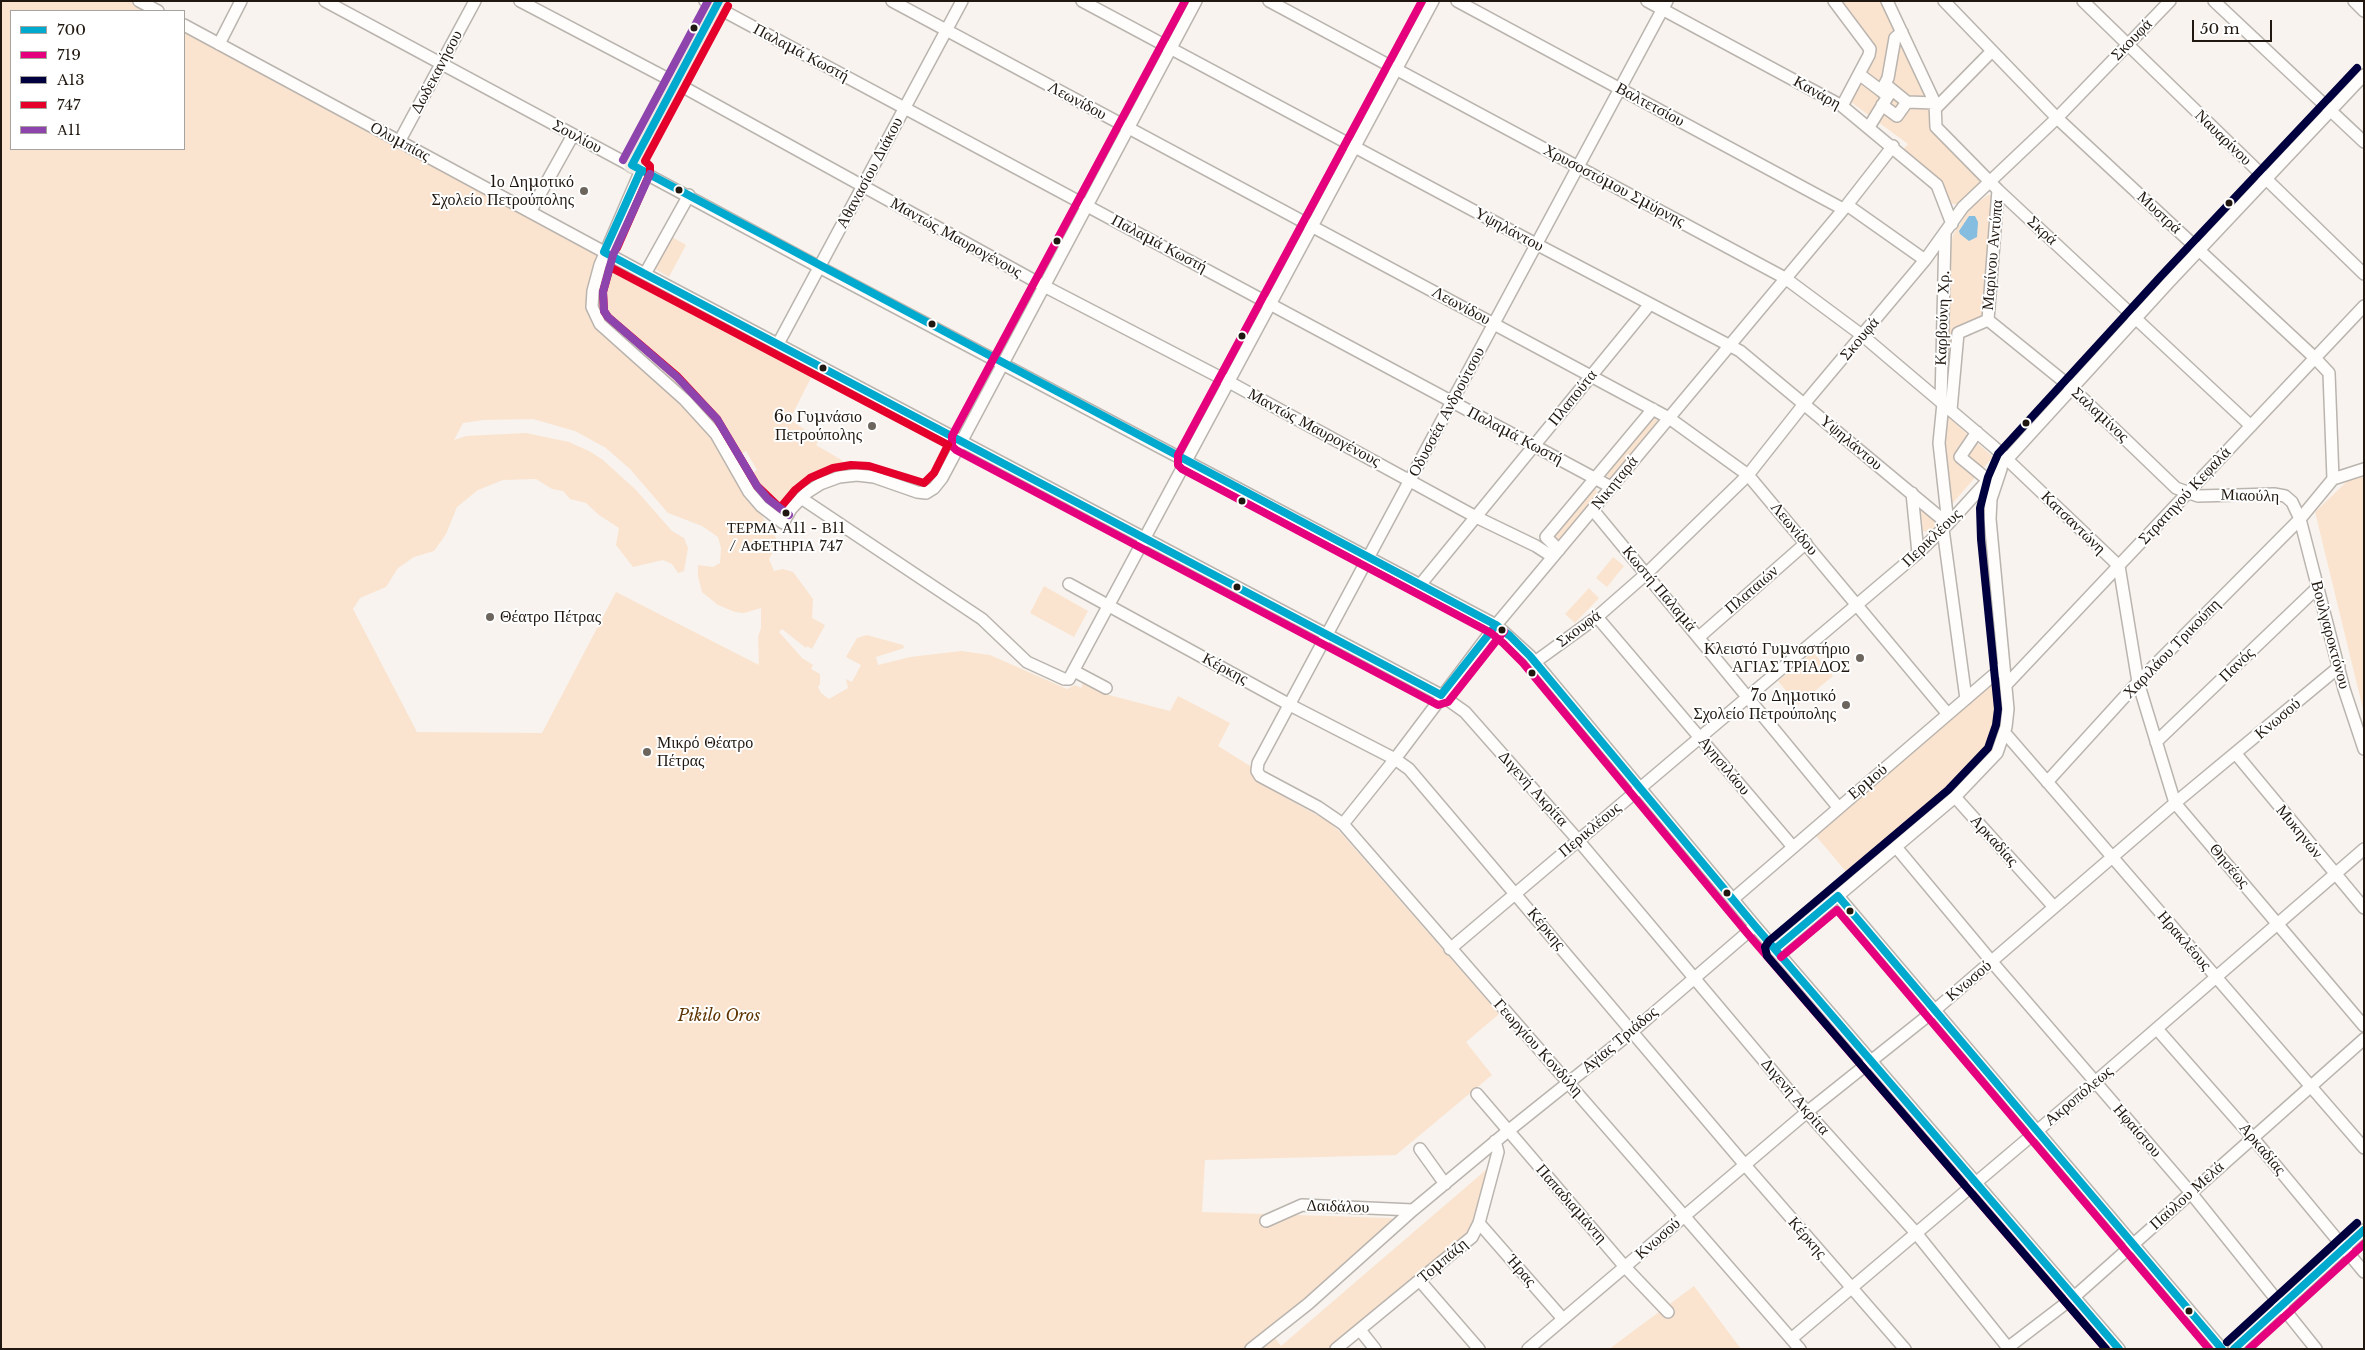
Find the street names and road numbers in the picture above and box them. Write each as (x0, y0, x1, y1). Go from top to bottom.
street label: Σκουφά (2108, 15, 2156, 65)
street label: Παλαμά Κωστή (750, 20, 852, 86)
street label: Δωδεκανήσου (407, 27, 467, 117)
street label: Κανάρη (1790, 72, 1844, 114)
street label: Λεωνίδου (1044, 78, 1110, 124)
street label: Βαλτετσίου (1612, 79, 1688, 131)
street label: Ναυαρίνου (2191, 106, 2255, 170)
street label: Αθανασίου Διάκου (833, 114, 907, 232)
street label: Σουλίου (549, 116, 605, 158)
street label: Ολυμπίας (367, 118, 433, 166)
street label: Χρυσοστόμου Σμύρνης (1540, 140, 1688, 232)
street label: Μυστρά (2133, 188, 2185, 238)
street label: Μαντώς Μαυρογένους (887, 194, 1025, 282)
street label: Μαρίνου Αντύπα (1979, 199, 2007, 311)
street label: Υψηλάντου (1471, 204, 1547, 256)
street label: Παλαμά Κωστή (1108, 211, 1210, 277)
street label: Σκρά (2023, 212, 2061, 250)
street label: Καρβούνη Χρ. (1932, 270, 1954, 366)
street label: Λεωνίδου (1428, 283, 1494, 329)
street label: Σκουφά (1836, 313, 1884, 365)
street label: Οδυσσέα Ανδρούτσου (1405, 344, 1489, 480)
street label: Πλαπούτα (1545, 366, 1601, 430)
street label: Σαλαμίνος (2067, 384, 2133, 446)
street label: Μαντώς Μαυρογένους (1244, 385, 1384, 471)
street label: Παλαμά Κωστή (1464, 403, 1566, 469)
street label: Υψηλάντου (1816, 411, 1886, 475)
street label: Στρατηγού Κεφαλά (2135, 443, 2235, 549)
street label: Νικηταρά (1588, 452, 1642, 514)
street label: Μιαούλη (2220, 485, 2280, 507)
street label: Κατσαντώνη (2037, 487, 2109, 559)
street label: Λεωνίδου (1766, 498, 1822, 560)
street label: Περικλέους (1898, 505, 1966, 571)
street label: Κωστή Παλαμά (1618, 542, 1700, 636)
street label: Πλαταιών (1721, 562, 1783, 618)
street label: Βουλγαροκτόνου (2306, 579, 2354, 691)
street label: Χαριλάου Τρικούπη (2120, 595, 2224, 703)
street label: Σκουφά (1553, 606, 1605, 652)
street label: Πανός (2215, 644, 2259, 686)
street label: Κέρκης (1199, 649, 1251, 689)
street label: Κνωσού (2251, 694, 2305, 744)
street label: Αγησιλάου (1694, 733, 1754, 799)
street label: Διγενή Ακρίτα (1494, 747, 1572, 831)
street label: Ερμού (1845, 760, 1891, 804)
street label: Περικλέους (1555, 798, 1625, 862)
street label: Μυκηνών (2272, 801, 2326, 863)
street label: Αρκαδίας (1966, 811, 2022, 871)
street label: Θησέως (2205, 840, 2253, 892)
street label: Κέρκης (1523, 904, 1569, 954)
street label: Ηρακλέους (2153, 907, 2215, 975)
street label: Κνωσού (1942, 956, 1996, 1006)
street label: Γεωργίου Κονδύλη (1489, 995, 1587, 1101)
street label: Αγίας Τριάδος (1578, 1003, 1662, 1077)
street label: Διγενή Ακρίτα (1757, 1055, 1833, 1139)
street label: Ακροπόλεως (2041, 1062, 2117, 1130)
street label: Ηφαίστου (2109, 1100, 2165, 1162)
street label: Αρκαδίας (2235, 1119, 2289, 1179)
street label: Παύλου Μελά (2146, 1158, 2228, 1234)
street label: Παπαδιαμάντη (1531, 1161, 1611, 1247)
street label: Δαιδάλου (1306, 1196, 1370, 1218)
street label: Κέρκης (1784, 1213, 1830, 1263)
street label: Κνωσού (1631, 1214, 1685, 1264)
street label: Τομπάζη (1414, 1235, 1472, 1287)
street label: Ήρας (1502, 1251, 1540, 1291)

